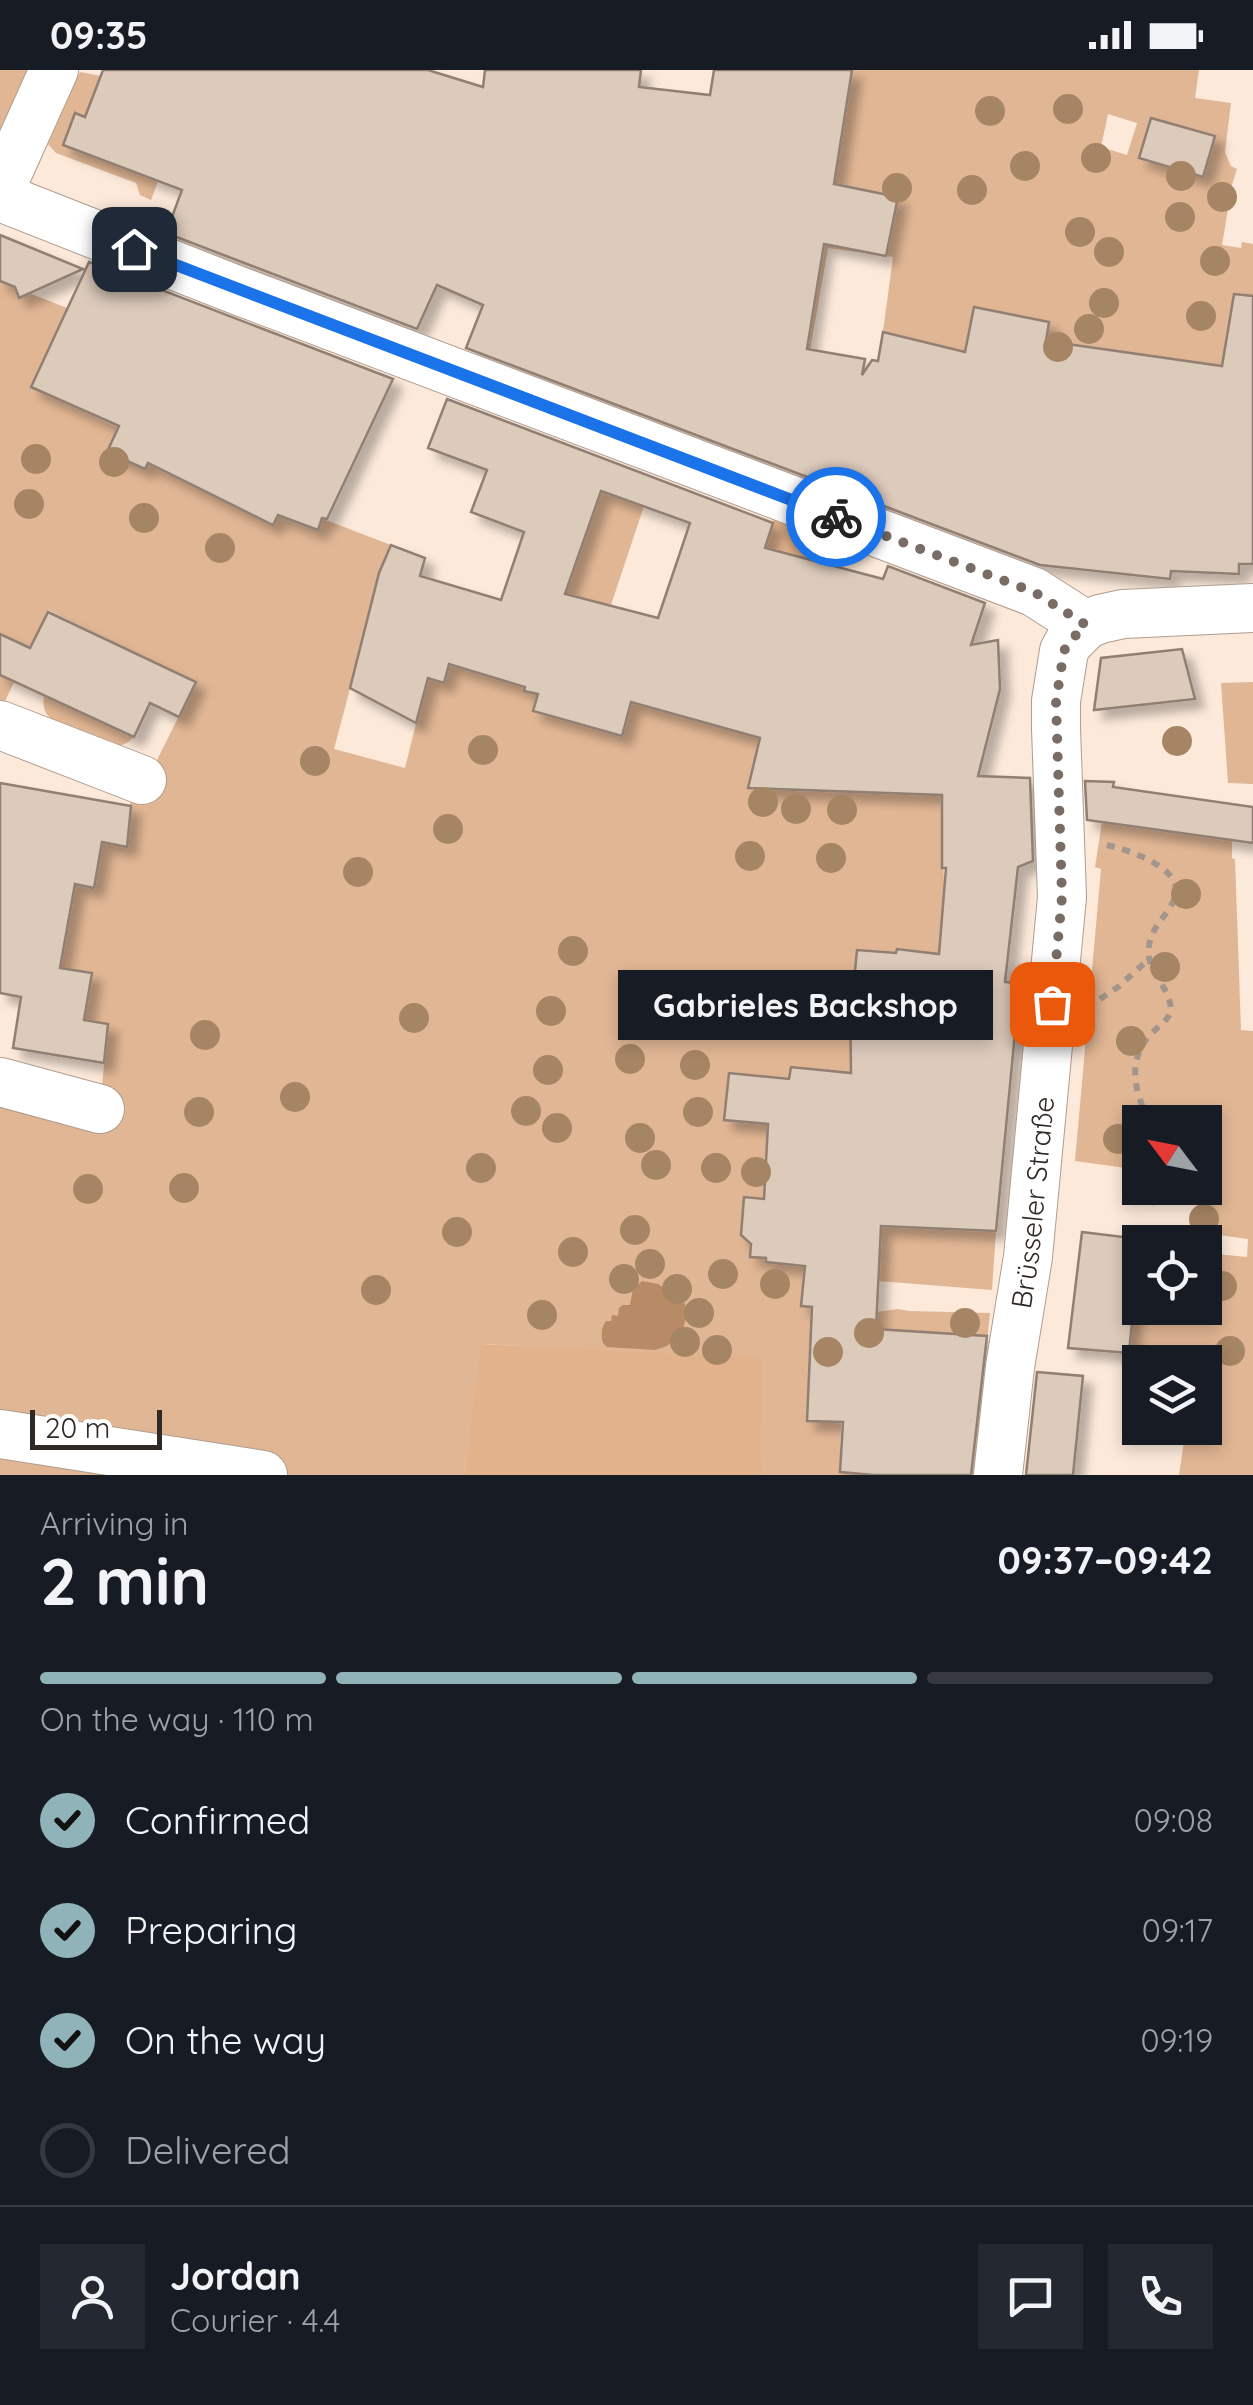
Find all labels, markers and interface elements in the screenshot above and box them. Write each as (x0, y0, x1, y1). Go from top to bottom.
text: 09:35 (50, 11, 148, 59)
pin (92, 207, 177, 292)
icon: home (107, 222, 162, 277)
courier (786, 467, 886, 567)
icon: bike (809, 490, 864, 545)
pin (1010, 962, 1095, 1047)
callout: Gabrieles Backshop (617, 969, 992, 1039)
icon: bag (1025, 977, 1080, 1032)
text: Gabrieles Backshop (653, 985, 958, 1025)
street label: Brüsseler Straße (1002, 1095, 1061, 1311)
north arrow (1122, 1105, 1222, 1205)
map controls (1122, 1105, 1222, 1445)
button: locate (1122, 1225, 1222, 1325)
button: layers (1122, 1345, 1222, 1445)
scale bar (30, 1405, 162, 1450)
text: 20 m (45, 1410, 110, 1445)
text: Arriving in (40, 1503, 189, 1543)
text: 09:37–09:42 (998, 1536, 1213, 1584)
text: 2 min (40, 1540, 209, 1621)
text: On the way · 110 m (40, 1699, 314, 1739)
icon: check (40, 1793, 95, 1848)
text: Confirmed (125, 1796, 310, 1844)
text: 09:08 (1134, 1800, 1213, 1840)
icon: check (40, 1903, 95, 1958)
text: Preparing (125, 1906, 297, 1954)
text: 09:17 (1142, 1910, 1213, 1950)
icon: check (40, 2013, 95, 2068)
text: On the way (125, 2016, 326, 2064)
text: 09:19 (1140, 2020, 1213, 2060)
text: Delivered (125, 2126, 291, 2174)
button: person (40, 2244, 145, 2349)
button: chat (978, 2244, 1083, 2349)
button: phone (1108, 2244, 1213, 2349)
text: Jordan (170, 2252, 301, 2300)
text: Courier · 4.4 (170, 2300, 340, 2340)

